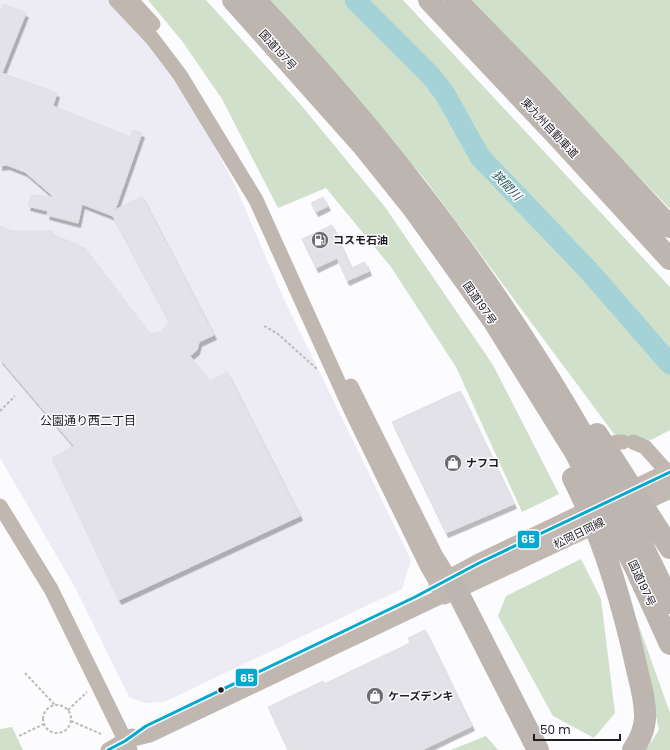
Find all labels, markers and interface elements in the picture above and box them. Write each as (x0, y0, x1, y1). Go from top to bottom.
street label: 国道197号 (256, 26, 300, 74)
street label: 東九州自動車道 (518, 94, 582, 162)
water label: 狭間川 (488, 166, 527, 205)
fuel station icon: コスモ石油 (310, 230, 330, 250)
place label: コスモ石油 (333, 232, 388, 248)
street label: 国道197号 (459, 278, 501, 328)
district label: 公園通り西二丁目 (40, 412, 136, 429)
shop icon: ナフコ (443, 453, 463, 473)
place label: ナフコ (466, 455, 499, 471)
street label: 松岡日岡線 (551, 514, 607, 552)
line badge: 65 (517, 530, 540, 549)
text: 65 (521, 531, 535, 547)
street label: 国道197号 (624, 557, 660, 609)
line badge: 65 (235, 668, 258, 687)
text: 65 (240, 670, 254, 686)
unlabelled marker (216, 685, 226, 695)
shop icon: ケーズデンキ (365, 686, 385, 706)
place label: ケーズデンキ (388, 688, 453, 704)
scale bar (534, 716, 620, 742)
text: 50 m (540, 721, 571, 738)

